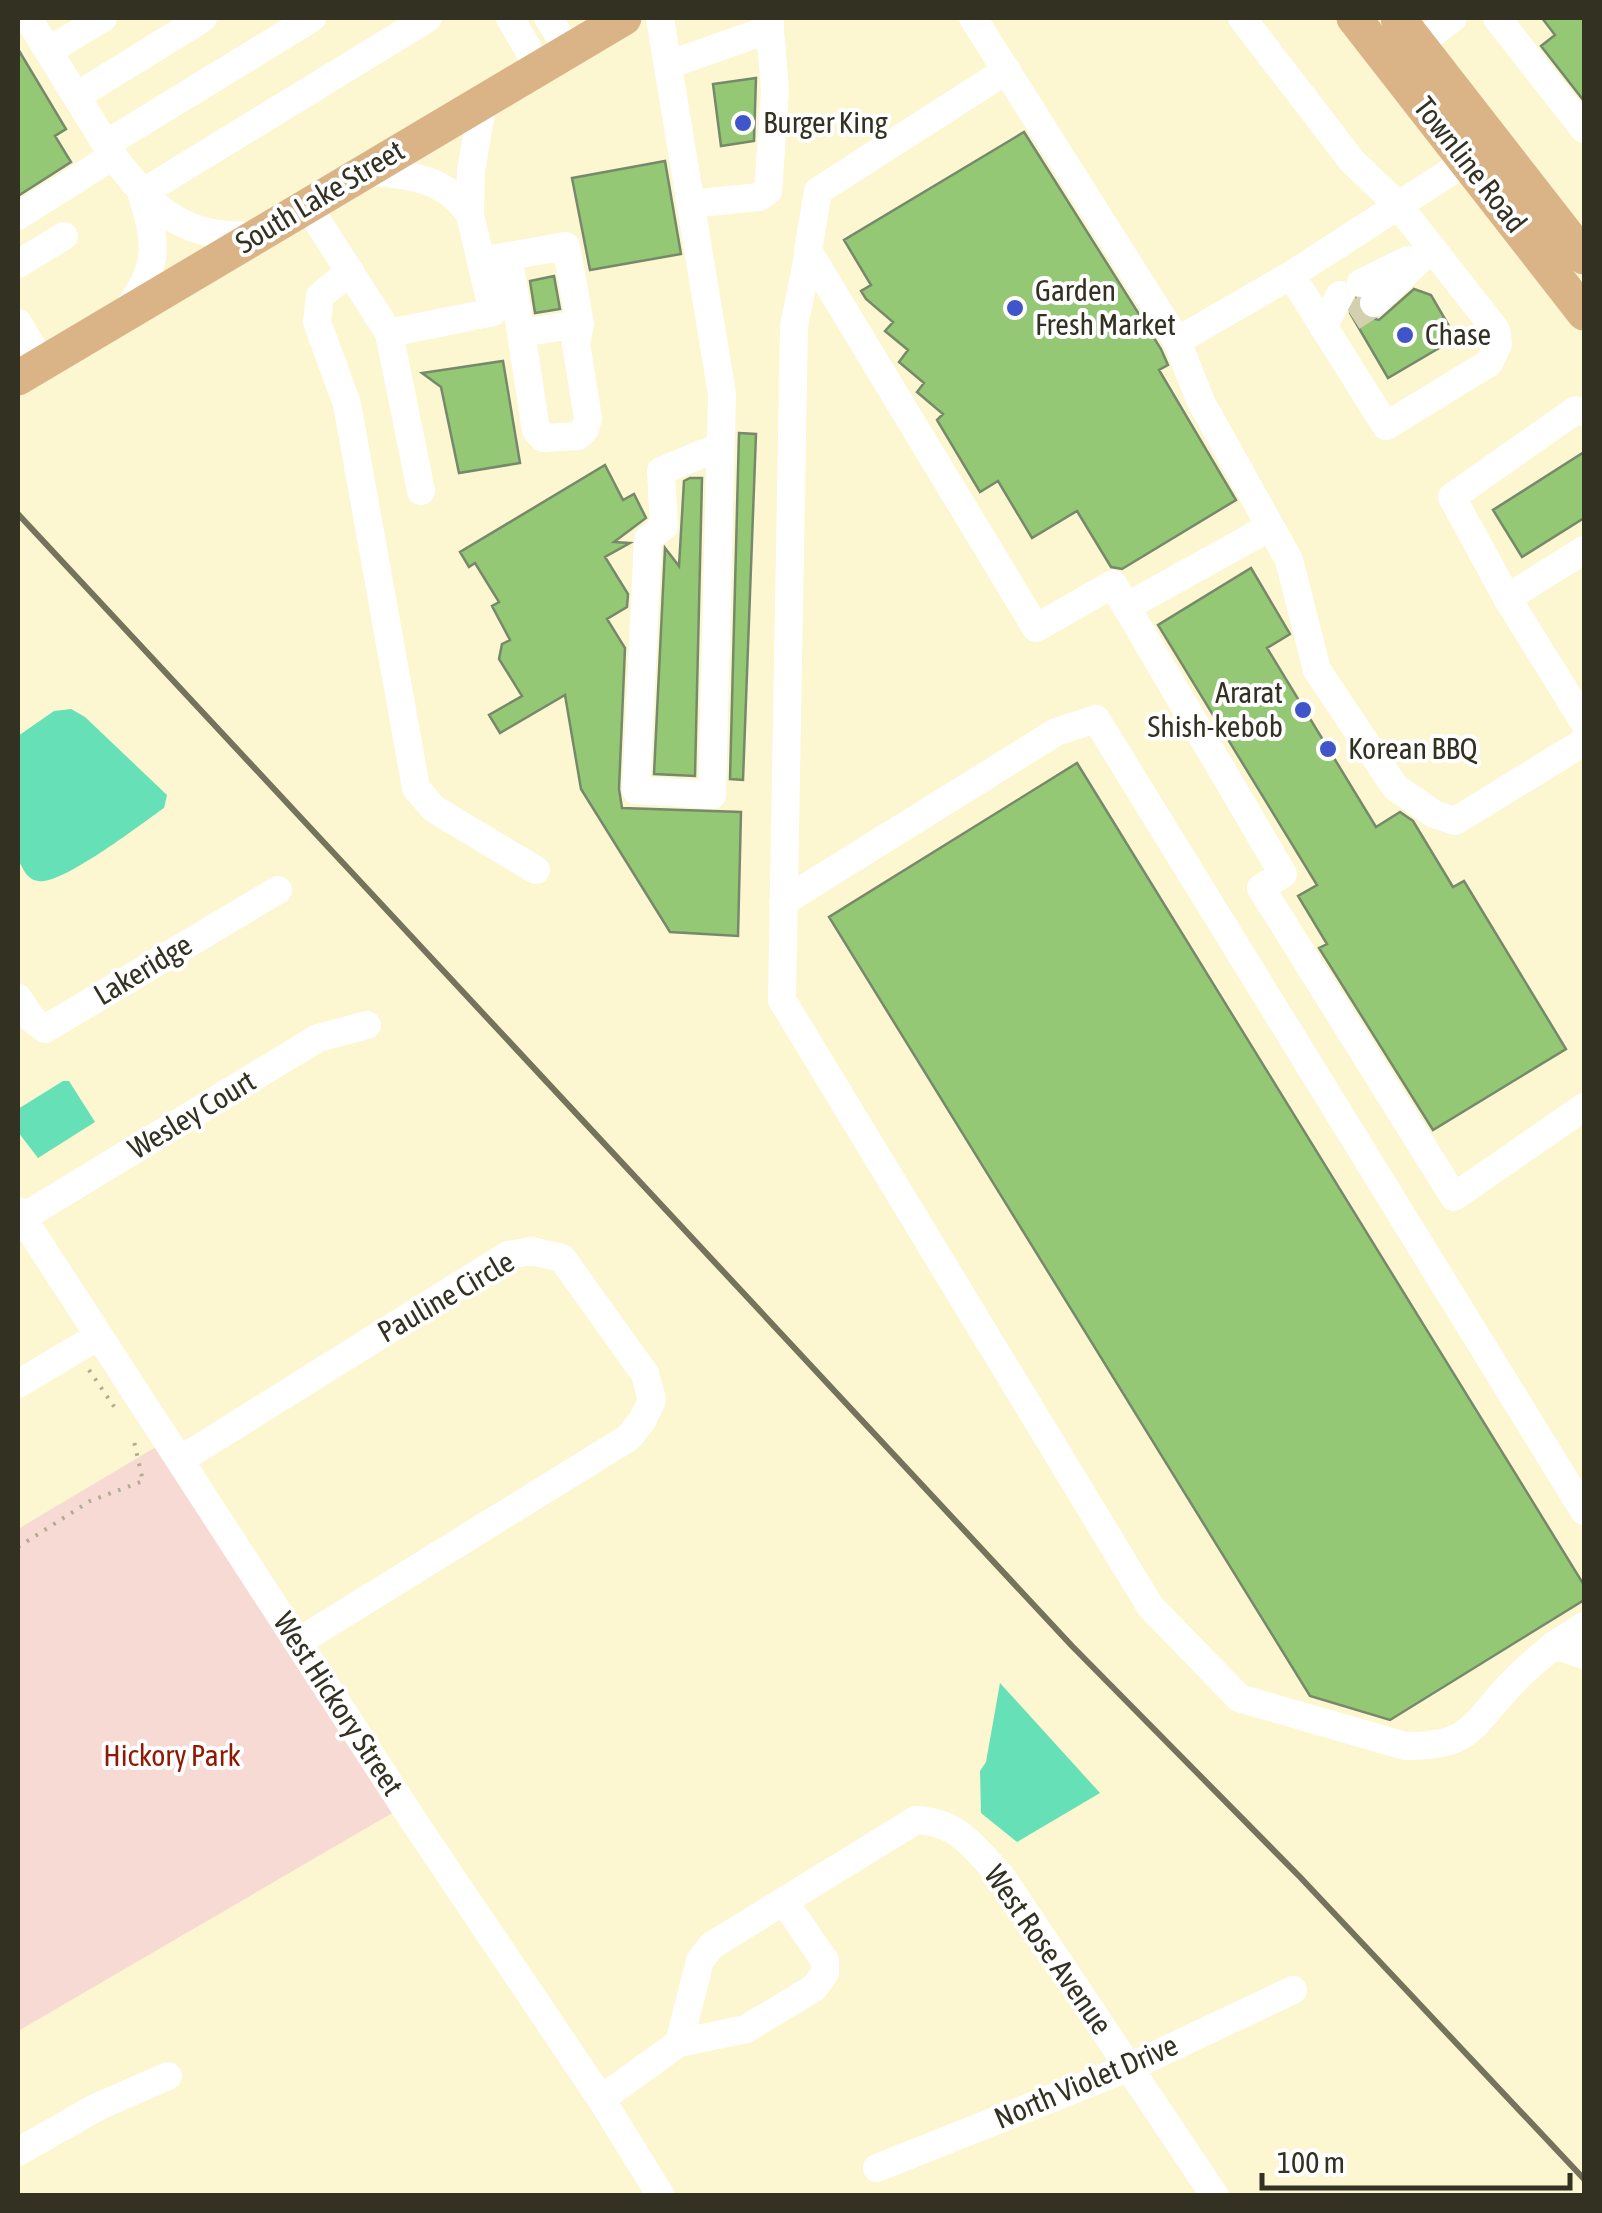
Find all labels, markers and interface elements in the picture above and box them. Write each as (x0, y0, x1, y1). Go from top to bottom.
street label: Townline Road (1408, 90, 1534, 239)
place label: Burger King (763, 105, 888, 139)
marker: Burger King (732, 112, 754, 134)
street label: South Lake Street (229, 133, 410, 260)
place label: Garden Fresh Market (1035, 273, 1176, 341)
marker: Garden Fresh Market (1004, 297, 1026, 319)
place label: Chase (1425, 317, 1491, 351)
marker: Chase (1394, 324, 1416, 346)
place label: Ararat Shish-kebob (1148, 675, 1283, 743)
marker: Ararat Shish-kebob (1292, 699, 1314, 721)
place label: Korean BBQ (1348, 731, 1478, 765)
marker: Korean BBQ (1317, 738, 1339, 760)
street label: Lakeridge (88, 927, 197, 1011)
street label: Wesley Court (122, 1063, 261, 1165)
street label: Pauline Circle (371, 1244, 520, 1349)
street label: West Hickory Street (267, 1606, 411, 1801)
park label: Hickory Park (103, 1738, 241, 1772)
street label: West Rose Avenue (978, 1858, 1120, 2040)
street label: North Violet Drive (989, 2027, 1182, 2135)
scale bar (1262, 2128, 1570, 2190)
text: 100 m (1277, 2145, 1345, 2179)

